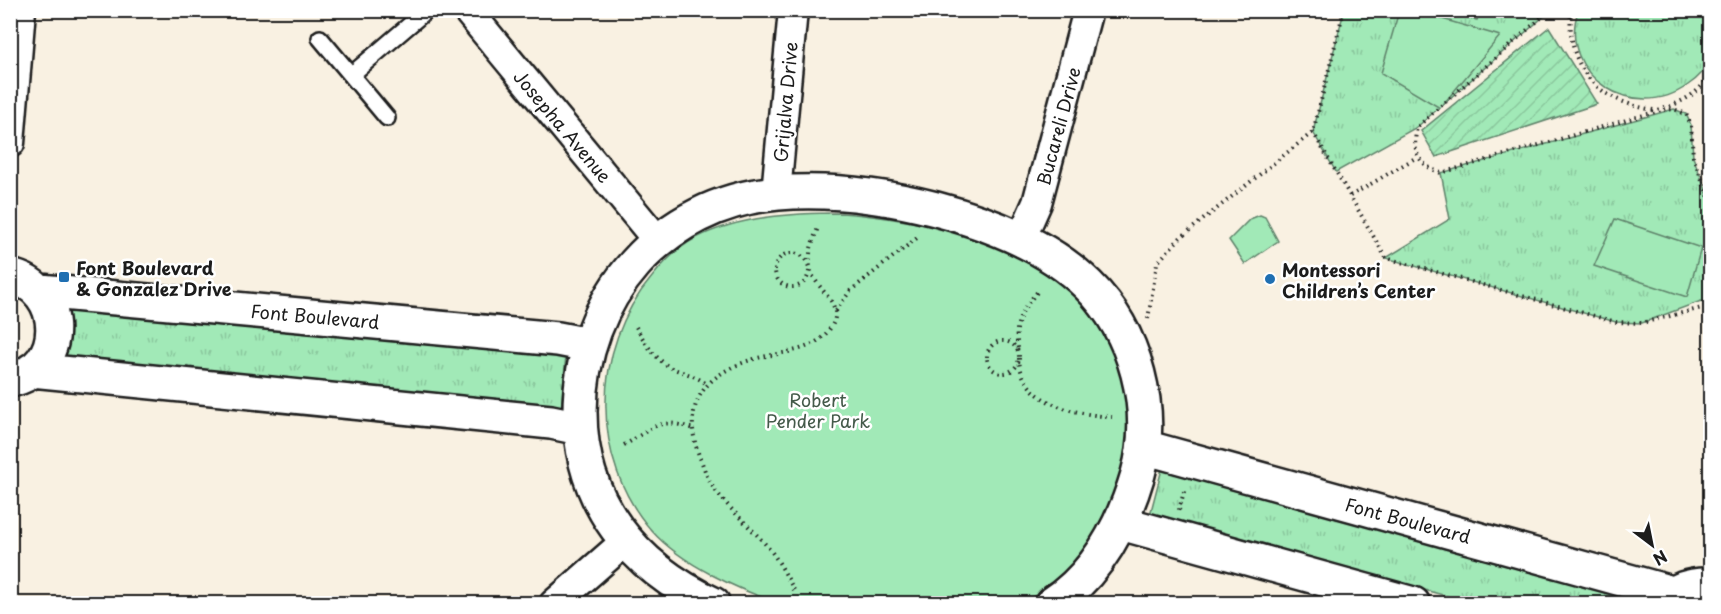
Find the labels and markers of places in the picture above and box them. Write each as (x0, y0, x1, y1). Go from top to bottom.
place label: Font Boulevard & Gonzalez Drive (76, 254, 232, 302)
place label: Montessori Children’s Center (1282, 256, 1436, 304)
marker: Font Boulevard & Gonzalez Drive (57, 270, 71, 284)
marker: Montessori Children’s Center (1263, 272, 1277, 286)

